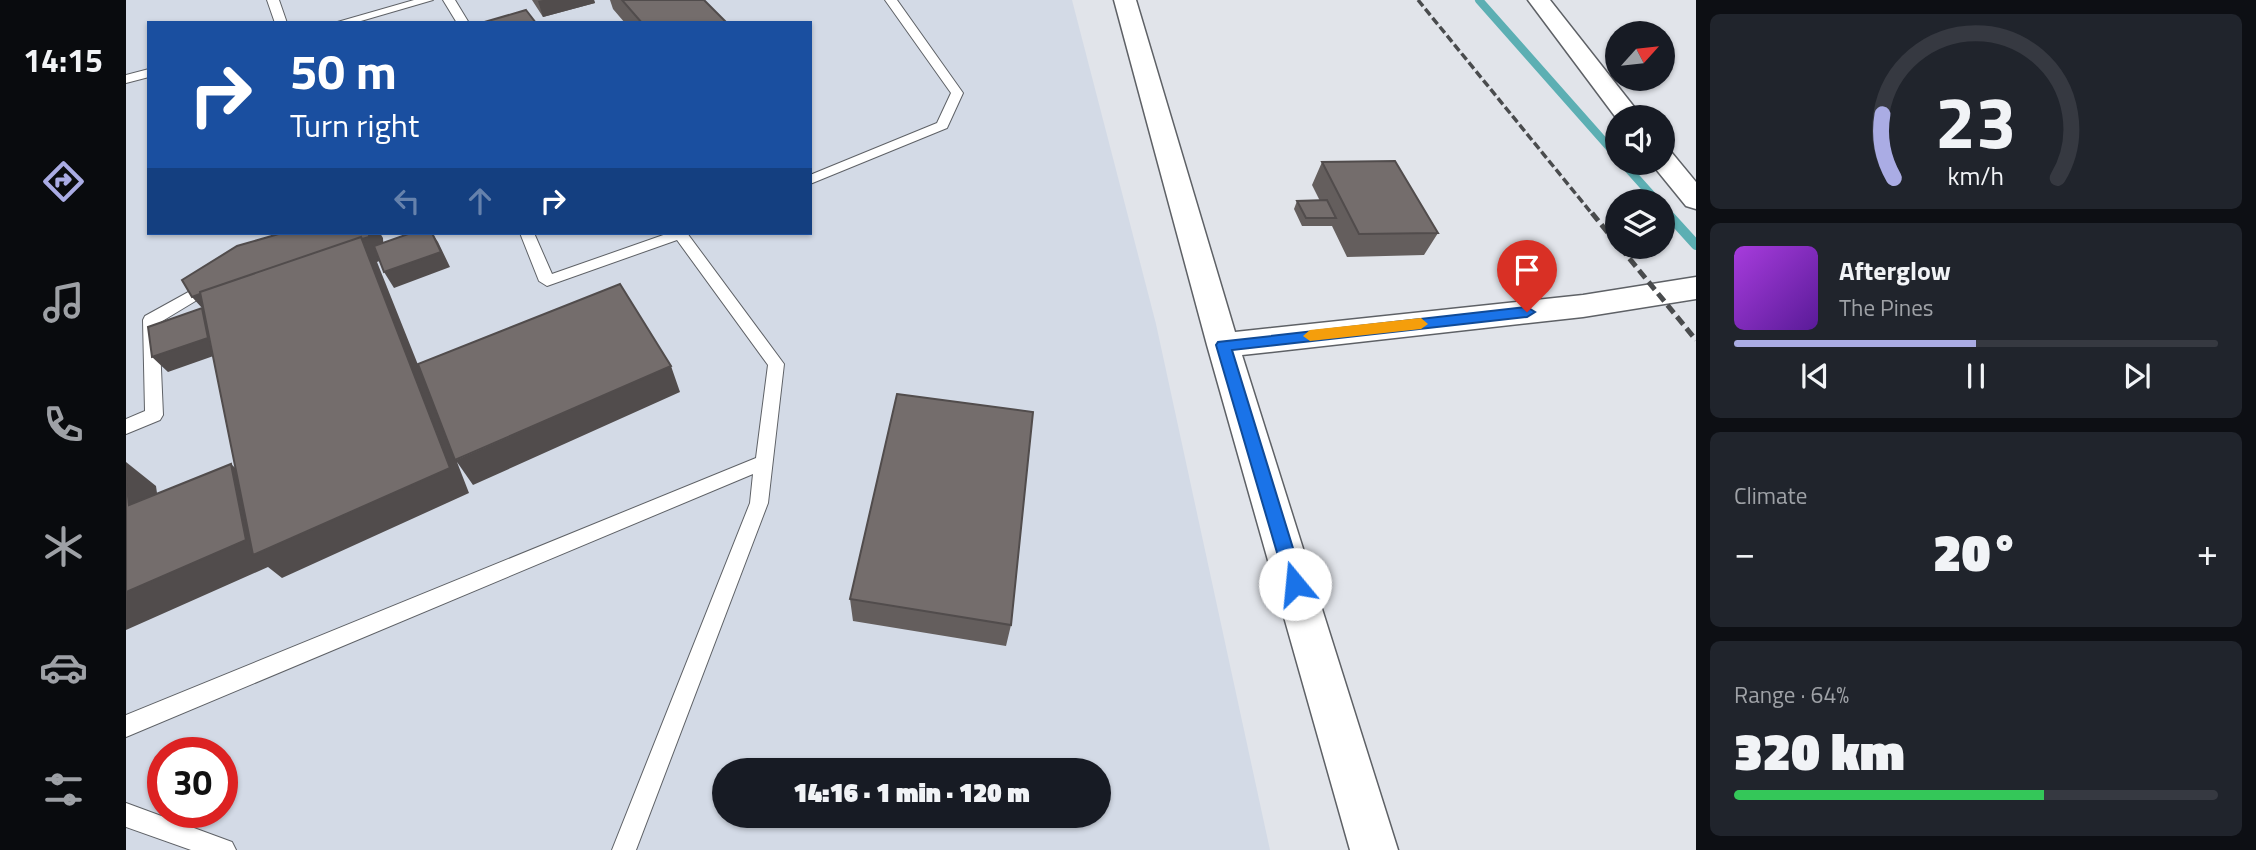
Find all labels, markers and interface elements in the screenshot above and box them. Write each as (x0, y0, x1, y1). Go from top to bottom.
north arrow (1605, 21, 1675, 91)
map controls (1605, 21, 1675, 259)
text: 50 m (290, 33, 397, 108)
text: 14:15 (23, 36, 103, 84)
icon: right (175, 49, 266, 140)
text: 23 (1935, 66, 2017, 176)
text: Turn right (290, 101, 419, 149)
button: sound (1605, 105, 1675, 175)
text: km/h (1948, 156, 2004, 194)
icon: directions (39, 157, 88, 206)
icon: left (388, 182, 426, 220)
icon: ahead (461, 182, 499, 220)
icon: right (534, 182, 572, 220)
button: layers (1605, 189, 1675, 259)
pin (1497, 240, 1557, 312)
icon: arrive (1508, 251, 1546, 289)
text: Afterglow (1839, 251, 1951, 290)
icon: music (39, 278, 88, 327)
text: The Pines (1839, 290, 1933, 325)
icon: previous (1796, 357, 1834, 395)
icon: pause (1957, 357, 1995, 395)
icon: next (2118, 357, 2156, 395)
icon: phone (39, 400, 88, 449)
text: Climate (1734, 478, 1807, 513)
text: 20° (1933, 512, 2019, 591)
icon: climate (39, 522, 88, 571)
text: − (1734, 523, 1755, 581)
text: + (2197, 523, 2218, 581)
position arrow (1258, 547, 1332, 621)
icon: car (39, 643, 88, 692)
text: Range · 64% (1734, 677, 1849, 712)
text: 320 km (1734, 711, 1905, 790)
speed limit sign: 30 (147, 737, 238, 828)
icon: filters (39, 765, 88, 814)
text: 14:16 · 1 min · 120 m (793, 773, 1030, 812)

